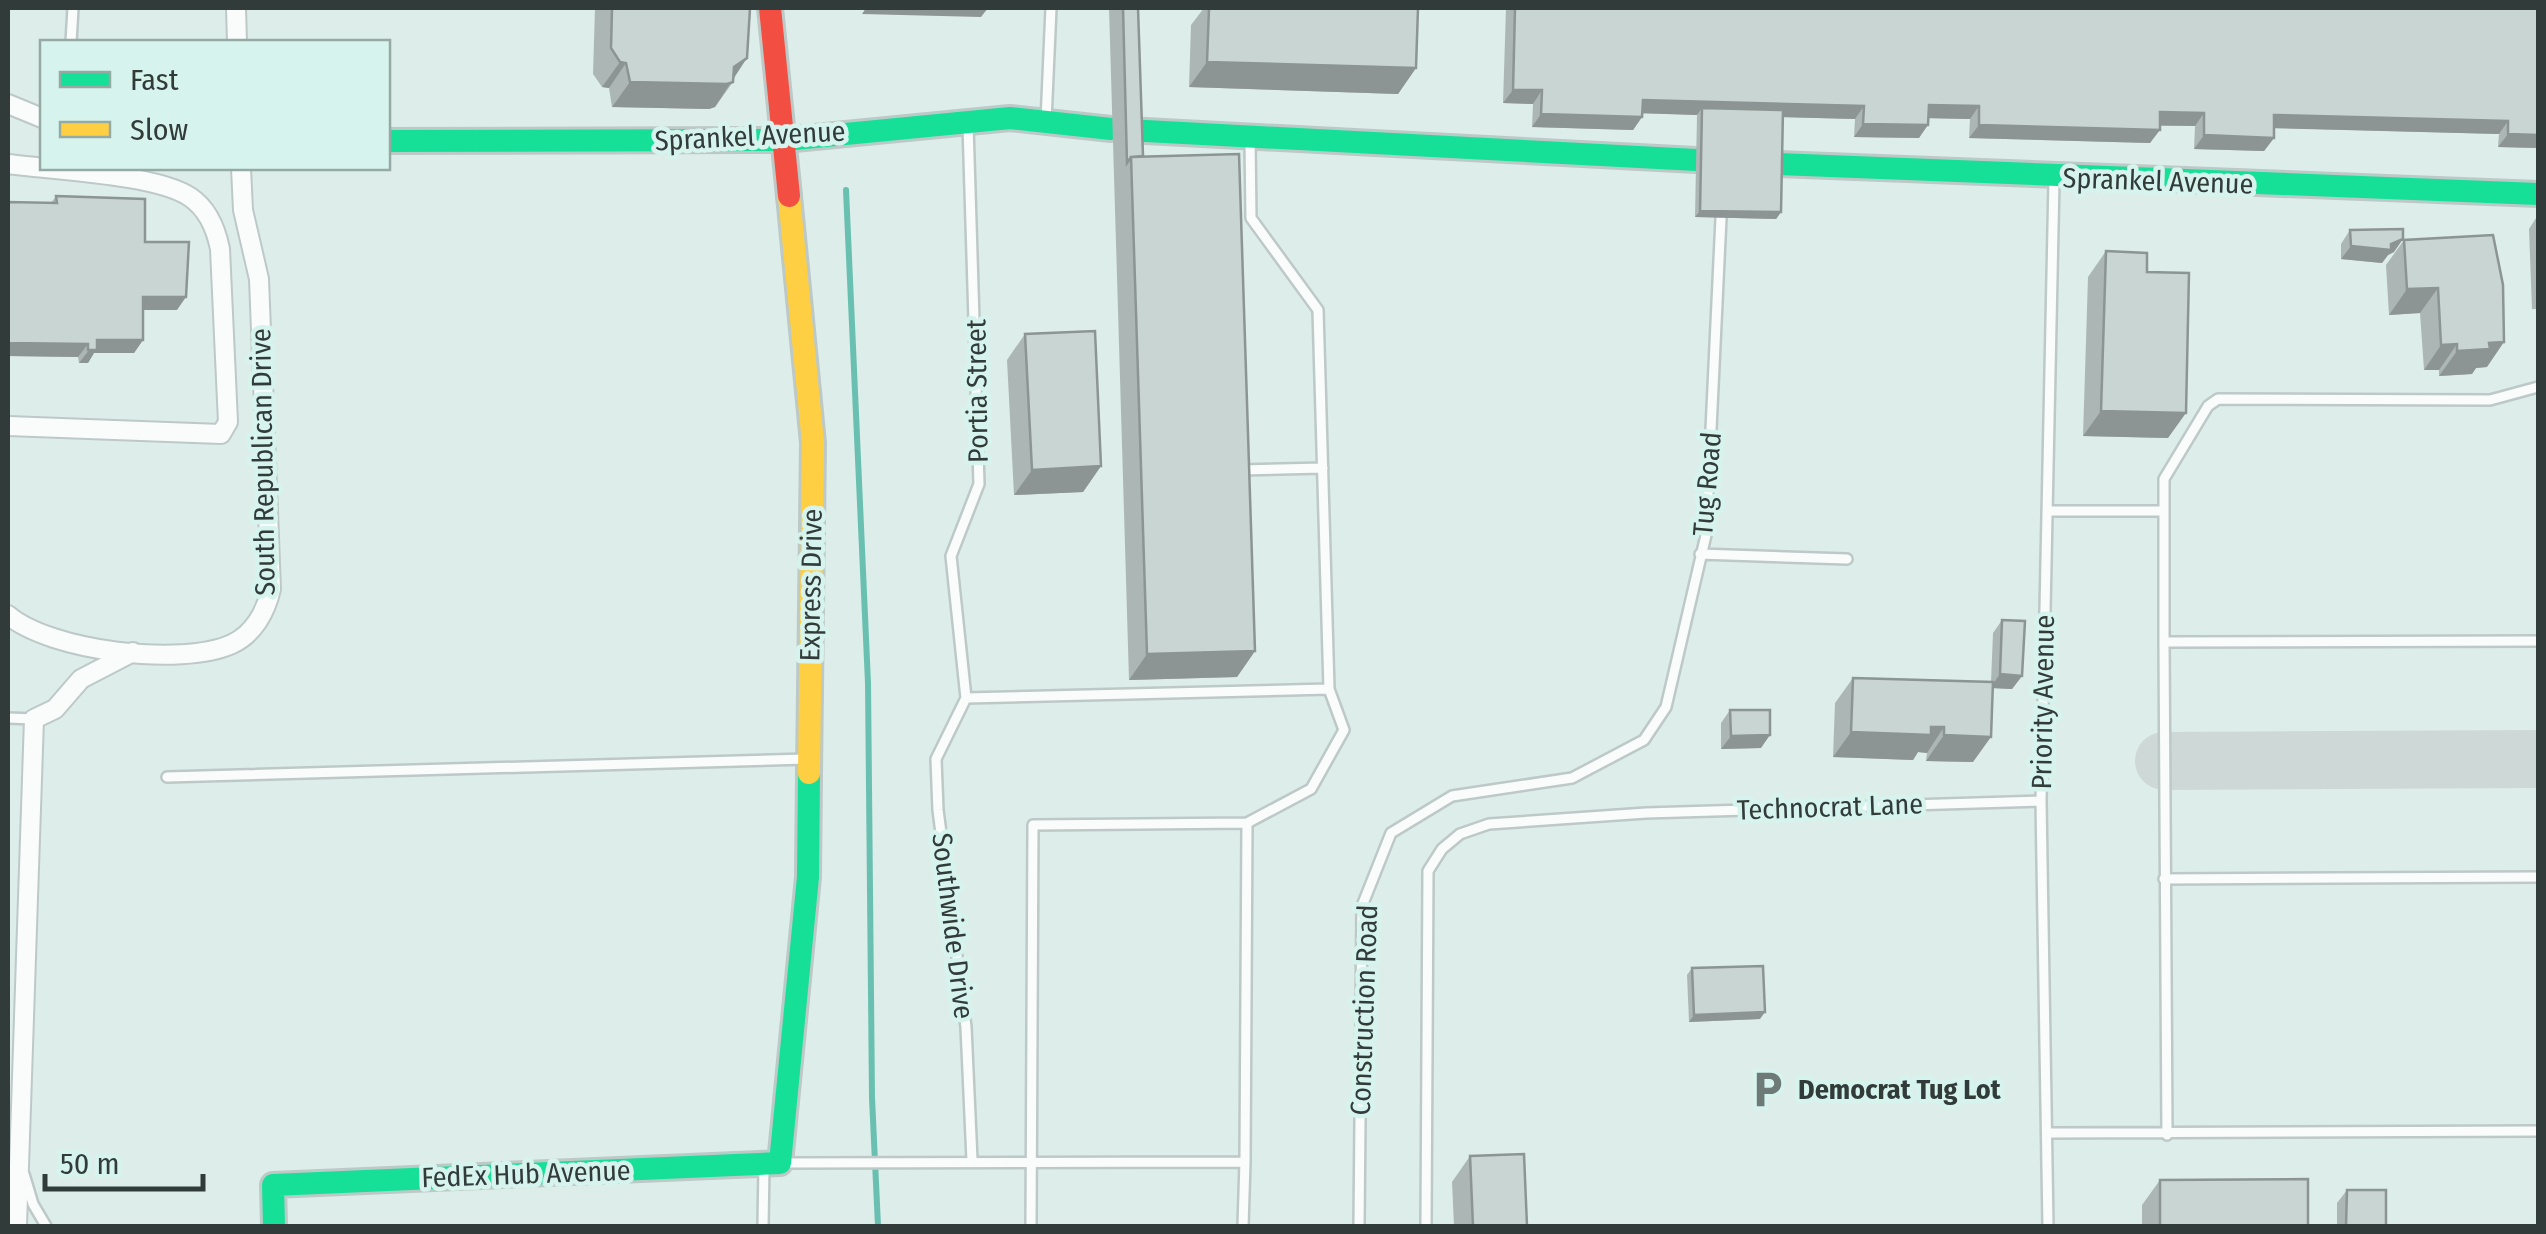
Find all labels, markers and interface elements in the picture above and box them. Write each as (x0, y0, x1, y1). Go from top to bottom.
legend (40, 40, 390, 170)
text: Fast (130, 62, 179, 98)
text: Slow (130, 112, 188, 148)
street label: Sprankel Avenue (654, 115, 846, 157)
street label: Sprankel Avenue (2062, 161, 2254, 201)
street label: Portia Street (959, 318, 995, 463)
street label: South Republican Drive (244, 328, 282, 596)
street label: Tug Road (1686, 431, 1728, 537)
street label: Express Drive (793, 508, 829, 662)
street label: Priority Avenue (2025, 614, 2061, 790)
street label: Technocrat Lane (1736, 787, 1924, 827)
street label: Southwide Drive (925, 831, 981, 1021)
street label: Construction Road (1344, 904, 1384, 1116)
parking icon: Democrat Tug Lot (1747, 1068, 1789, 1110)
place label: Democrat Tug Lot (1798, 1073, 2002, 1106)
scale bar (45, 1129, 202, 1191)
text: 50 m (60, 1146, 120, 1182)
street label: FedEx Hub Avenue (421, 1154, 631, 1194)

